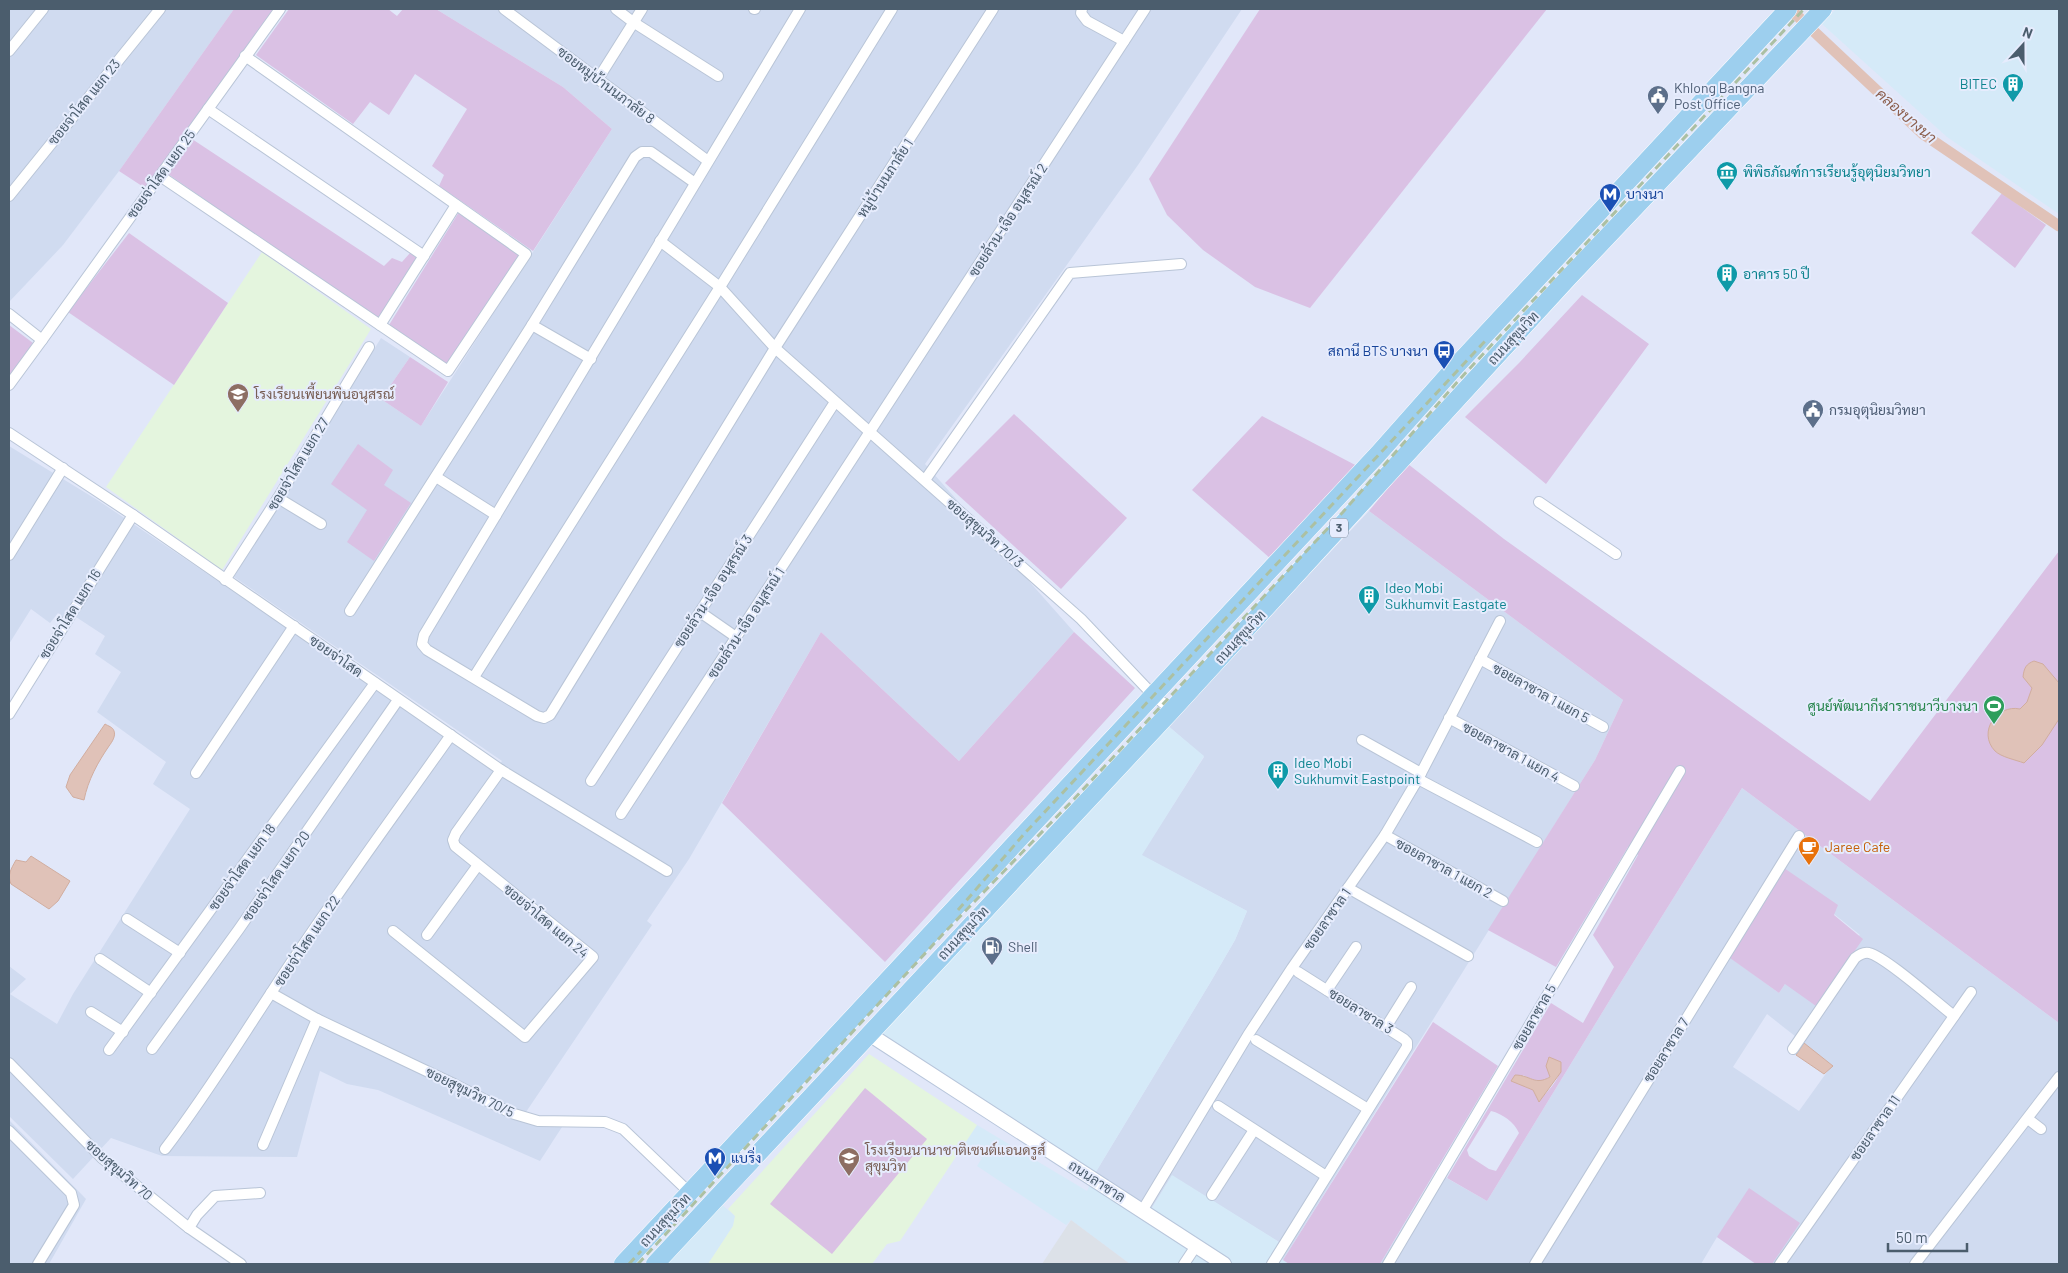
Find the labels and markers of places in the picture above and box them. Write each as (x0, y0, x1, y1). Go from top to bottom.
building icon: BITEC (2001, 72, 2025, 103)
place label: BITEC (1960, 75, 1997, 92)
place label: Khlong Bangna Post Office (1674, 79, 1764, 112)
public building icon: Khlong Bangna Post Office (1646, 84, 1670, 115)
museum icon: พิพิธภัณฑ์การเรียนรู้อุตุนิยมวิทยา (1715, 160, 1739, 191)
place label: พิพิธภัณฑ์การเรียนรู้อุตุนิยมวิทยา (1743, 163, 1931, 182)
metro station icon: บางนา (1598, 182, 1622, 213)
place label: บางนา (1626, 185, 1664, 202)
building icon: อาคาร 50 ปี (1715, 262, 1739, 293)
place label: อาคาร 50 ปี (1743, 265, 1810, 282)
bus stop icon: สถานี BTS บางนา (1432, 339, 1456, 370)
place label: สถานี BTS บางนา (1328, 342, 1428, 359)
school or university icon: โรงเรียนเพี้ยนพินอนุสรณ์ (226, 382, 250, 413)
place label: โรงเรียนเพี้ยนพินอนุสรณ์ (253, 382, 395, 404)
public building icon: กรมอุตุนิยมวิทยา (1801, 398, 1825, 429)
place label: กรมอุตุนิยมวิทยา (1829, 401, 1926, 420)
place label: Ideo Mobi Sukhumvit Eastgate (1385, 579, 1507, 612)
building icon: Ideo Mobi Sukhumvit Eastgate (1357, 584, 1381, 615)
sports icon: ศูนย์พัฒนากีฬาราชนาวีบางนา (1982, 694, 2006, 725)
place label: ศูนย์พัฒนากีฬาราชนาวีบางนา (1807, 697, 1978, 716)
place label: Ideo Mobi Sukhumvit Eastpoint (1294, 754, 1420, 787)
building icon: Ideo Mobi Sukhumvit Eastpoint (1266, 759, 1290, 790)
cafe icon: Jaree Cafe (1797, 835, 1821, 866)
place label: Jaree Cafe (1825, 838, 1890, 855)
fuel station icon: Shell (980, 935, 1004, 966)
place label: Shell (1008, 938, 1038, 955)
place label: โรงเรียนนานาชาติเซนต์แอนดรูส์ สุขุมวิท (864, 1141, 1045, 1176)
metro station icon: แบริ่ง (703, 1146, 727, 1177)
school or university icon: โรงเรียนนานาชาติเซนต์แอนดรูส์ สุขุมวิท (837, 1146, 861, 1177)
place label: แบริ่ง (731, 1147, 761, 1166)

